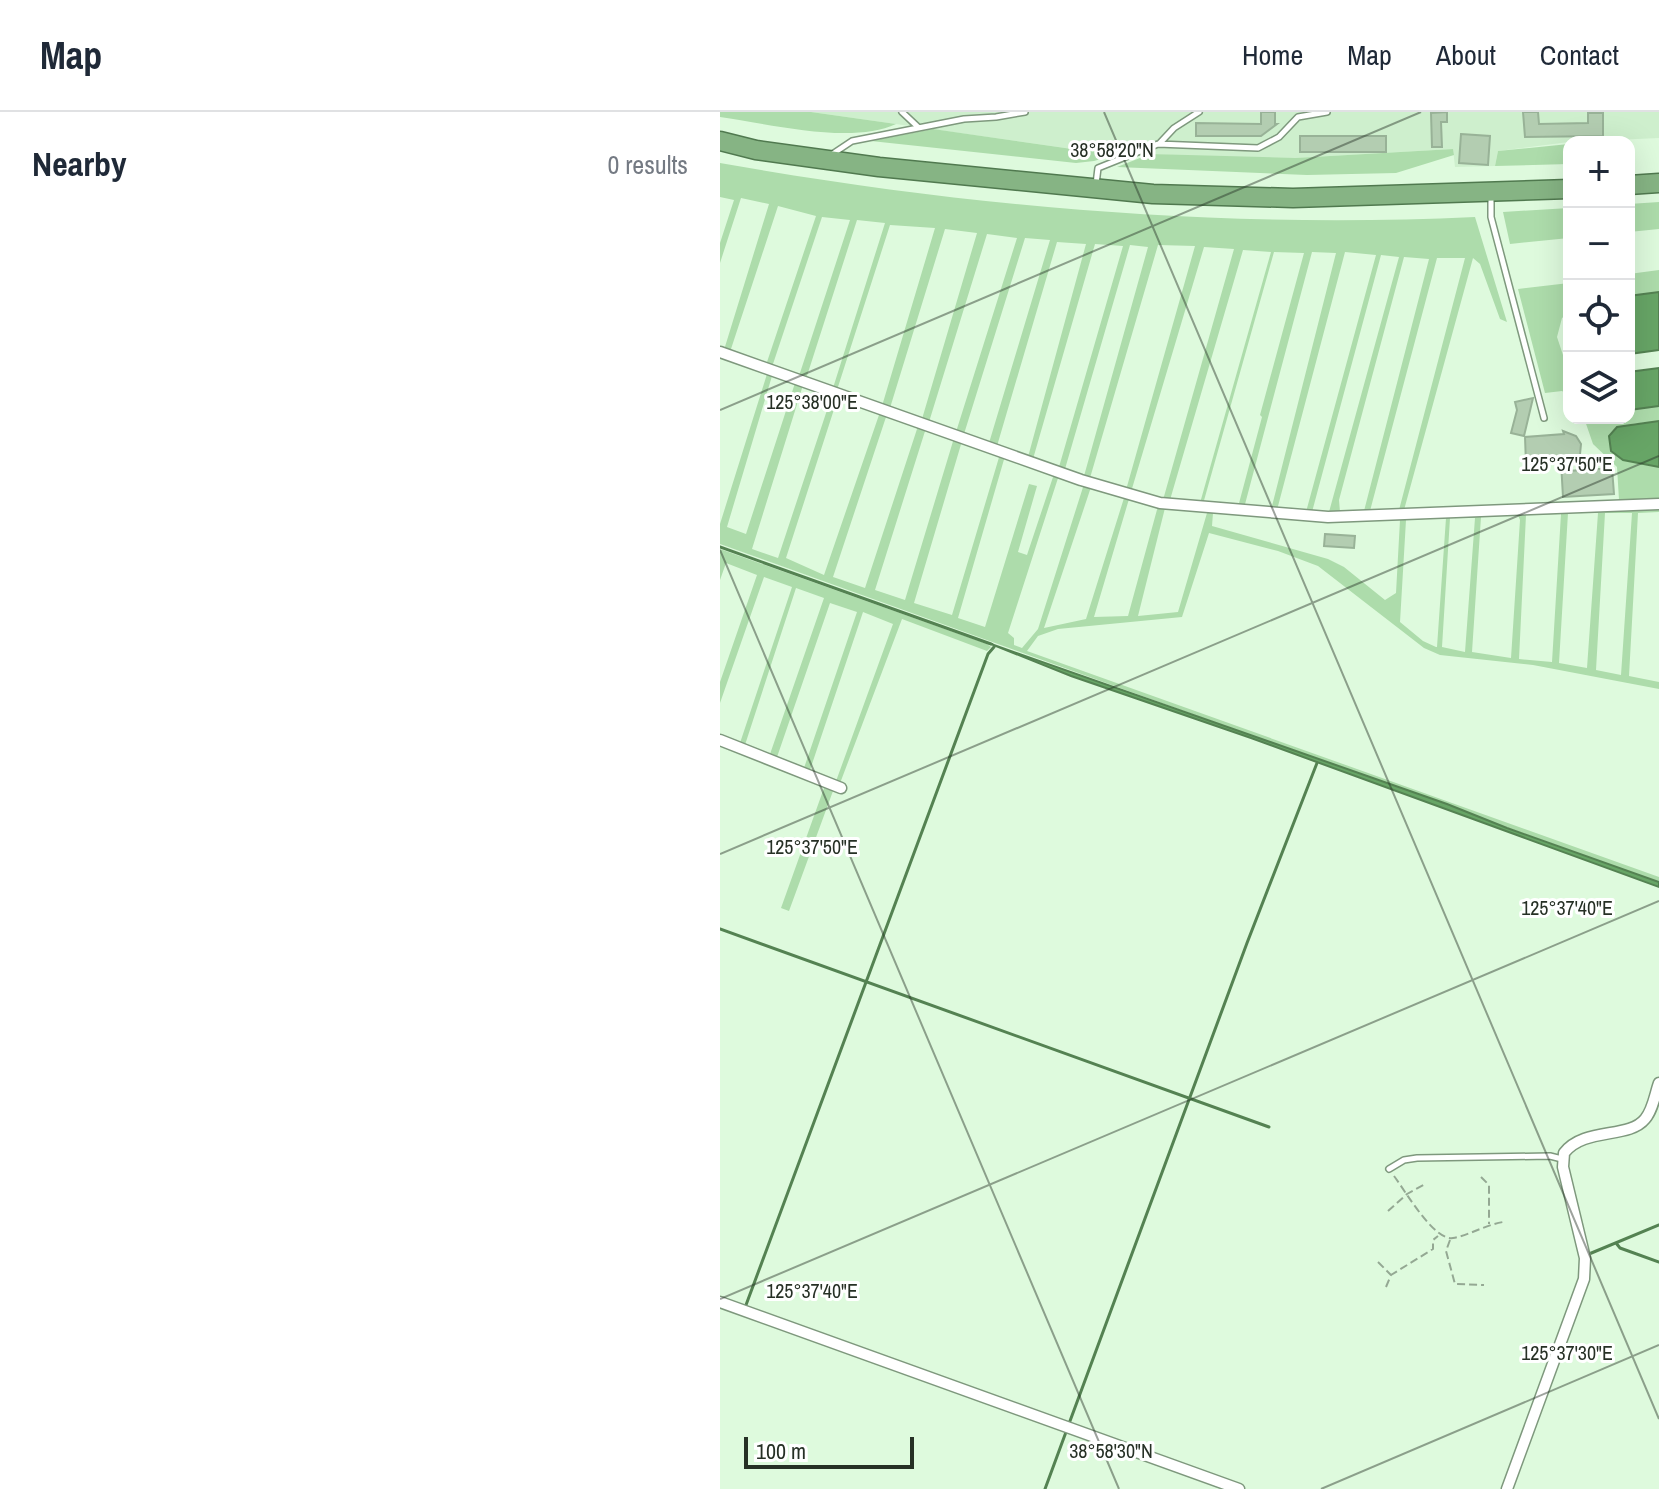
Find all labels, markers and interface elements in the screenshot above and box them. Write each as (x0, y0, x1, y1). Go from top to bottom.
text: Map (40, 30, 102, 81)
text: Home (1242, 36, 1303, 74)
text: Map (1347, 36, 1392, 74)
text: About (1436, 36, 1496, 74)
text: Contact (1540, 36, 1619, 74)
text: 38°58'20"N (1070, 136, 1154, 163)
map controls (1563, 136, 1635, 424)
button: + (1563, 136, 1635, 208)
text: Nearby (32, 141, 127, 187)
text: 0 results (607, 147, 688, 182)
button: − (1563, 208, 1635, 280)
button: locate (1563, 280, 1635, 352)
button: layers (1563, 352, 1635, 424)
text: 125°38'00"E (766, 388, 858, 415)
text: 125°37'50"E (1521, 450, 1613, 477)
text: 125°37'50"E (766, 833, 858, 860)
text: 125°37'40"E (1521, 894, 1613, 921)
text: 125°37'40"E (766, 1277, 858, 1304)
text: 125°37'30"E (1521, 1339, 1613, 1366)
scale bar (744, 1433, 914, 1469)
text: 100 m (756, 1436, 806, 1466)
text: 38°58'30"N (1069, 1437, 1153, 1464)

